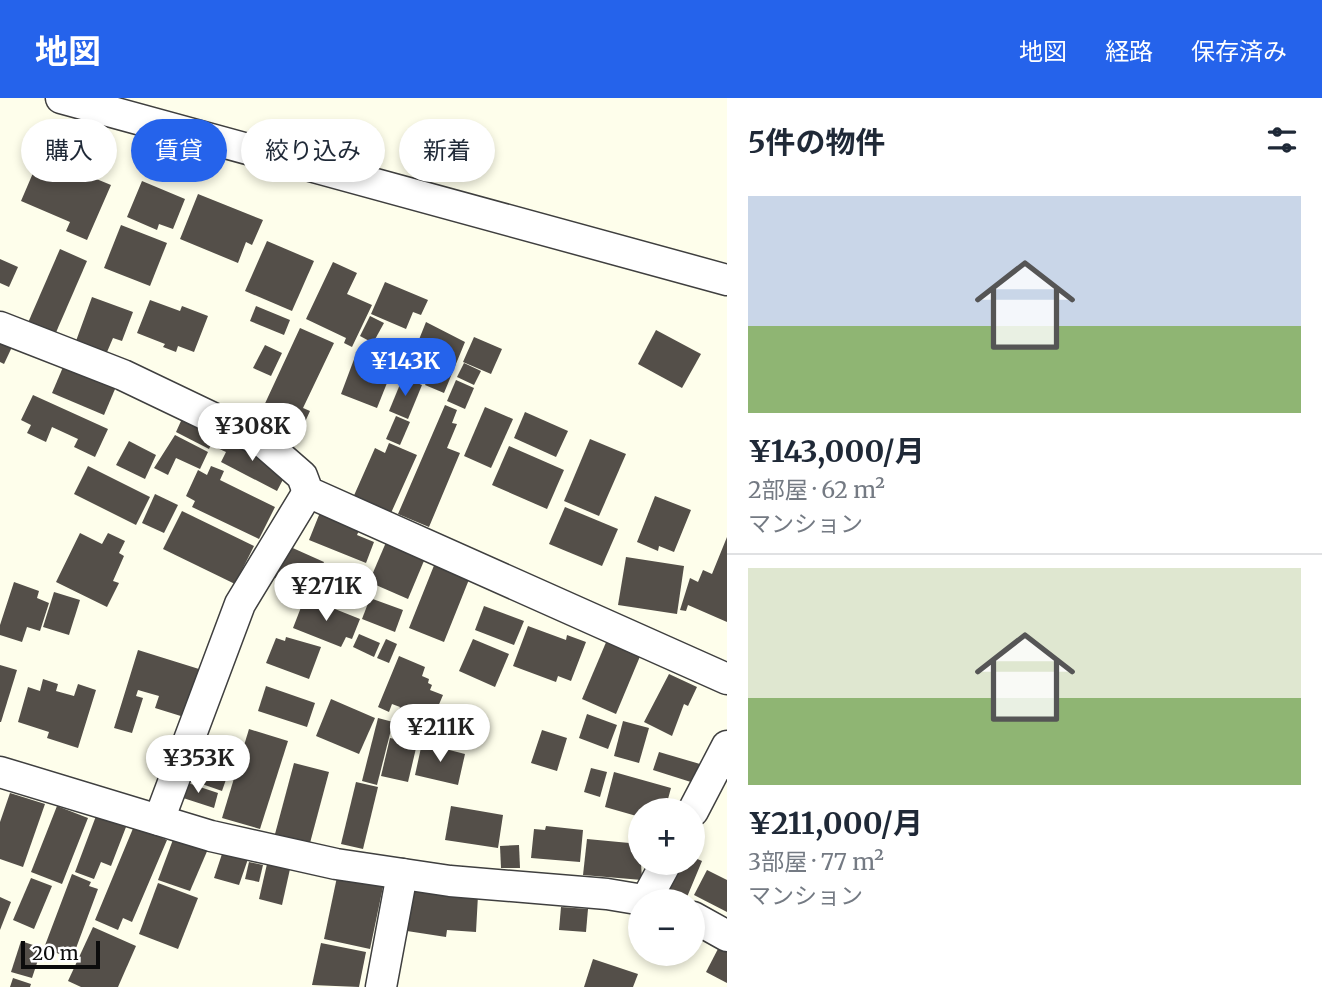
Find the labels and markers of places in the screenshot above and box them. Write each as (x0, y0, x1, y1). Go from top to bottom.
pin: ¥143K (356, 338, 454, 398)
pin: ¥308K (203, 404, 301, 463)
pin: ¥271K (277, 564, 375, 623)
pin: ¥211K (391, 704, 489, 764)
pin: ¥353K (149, 736, 247, 795)

